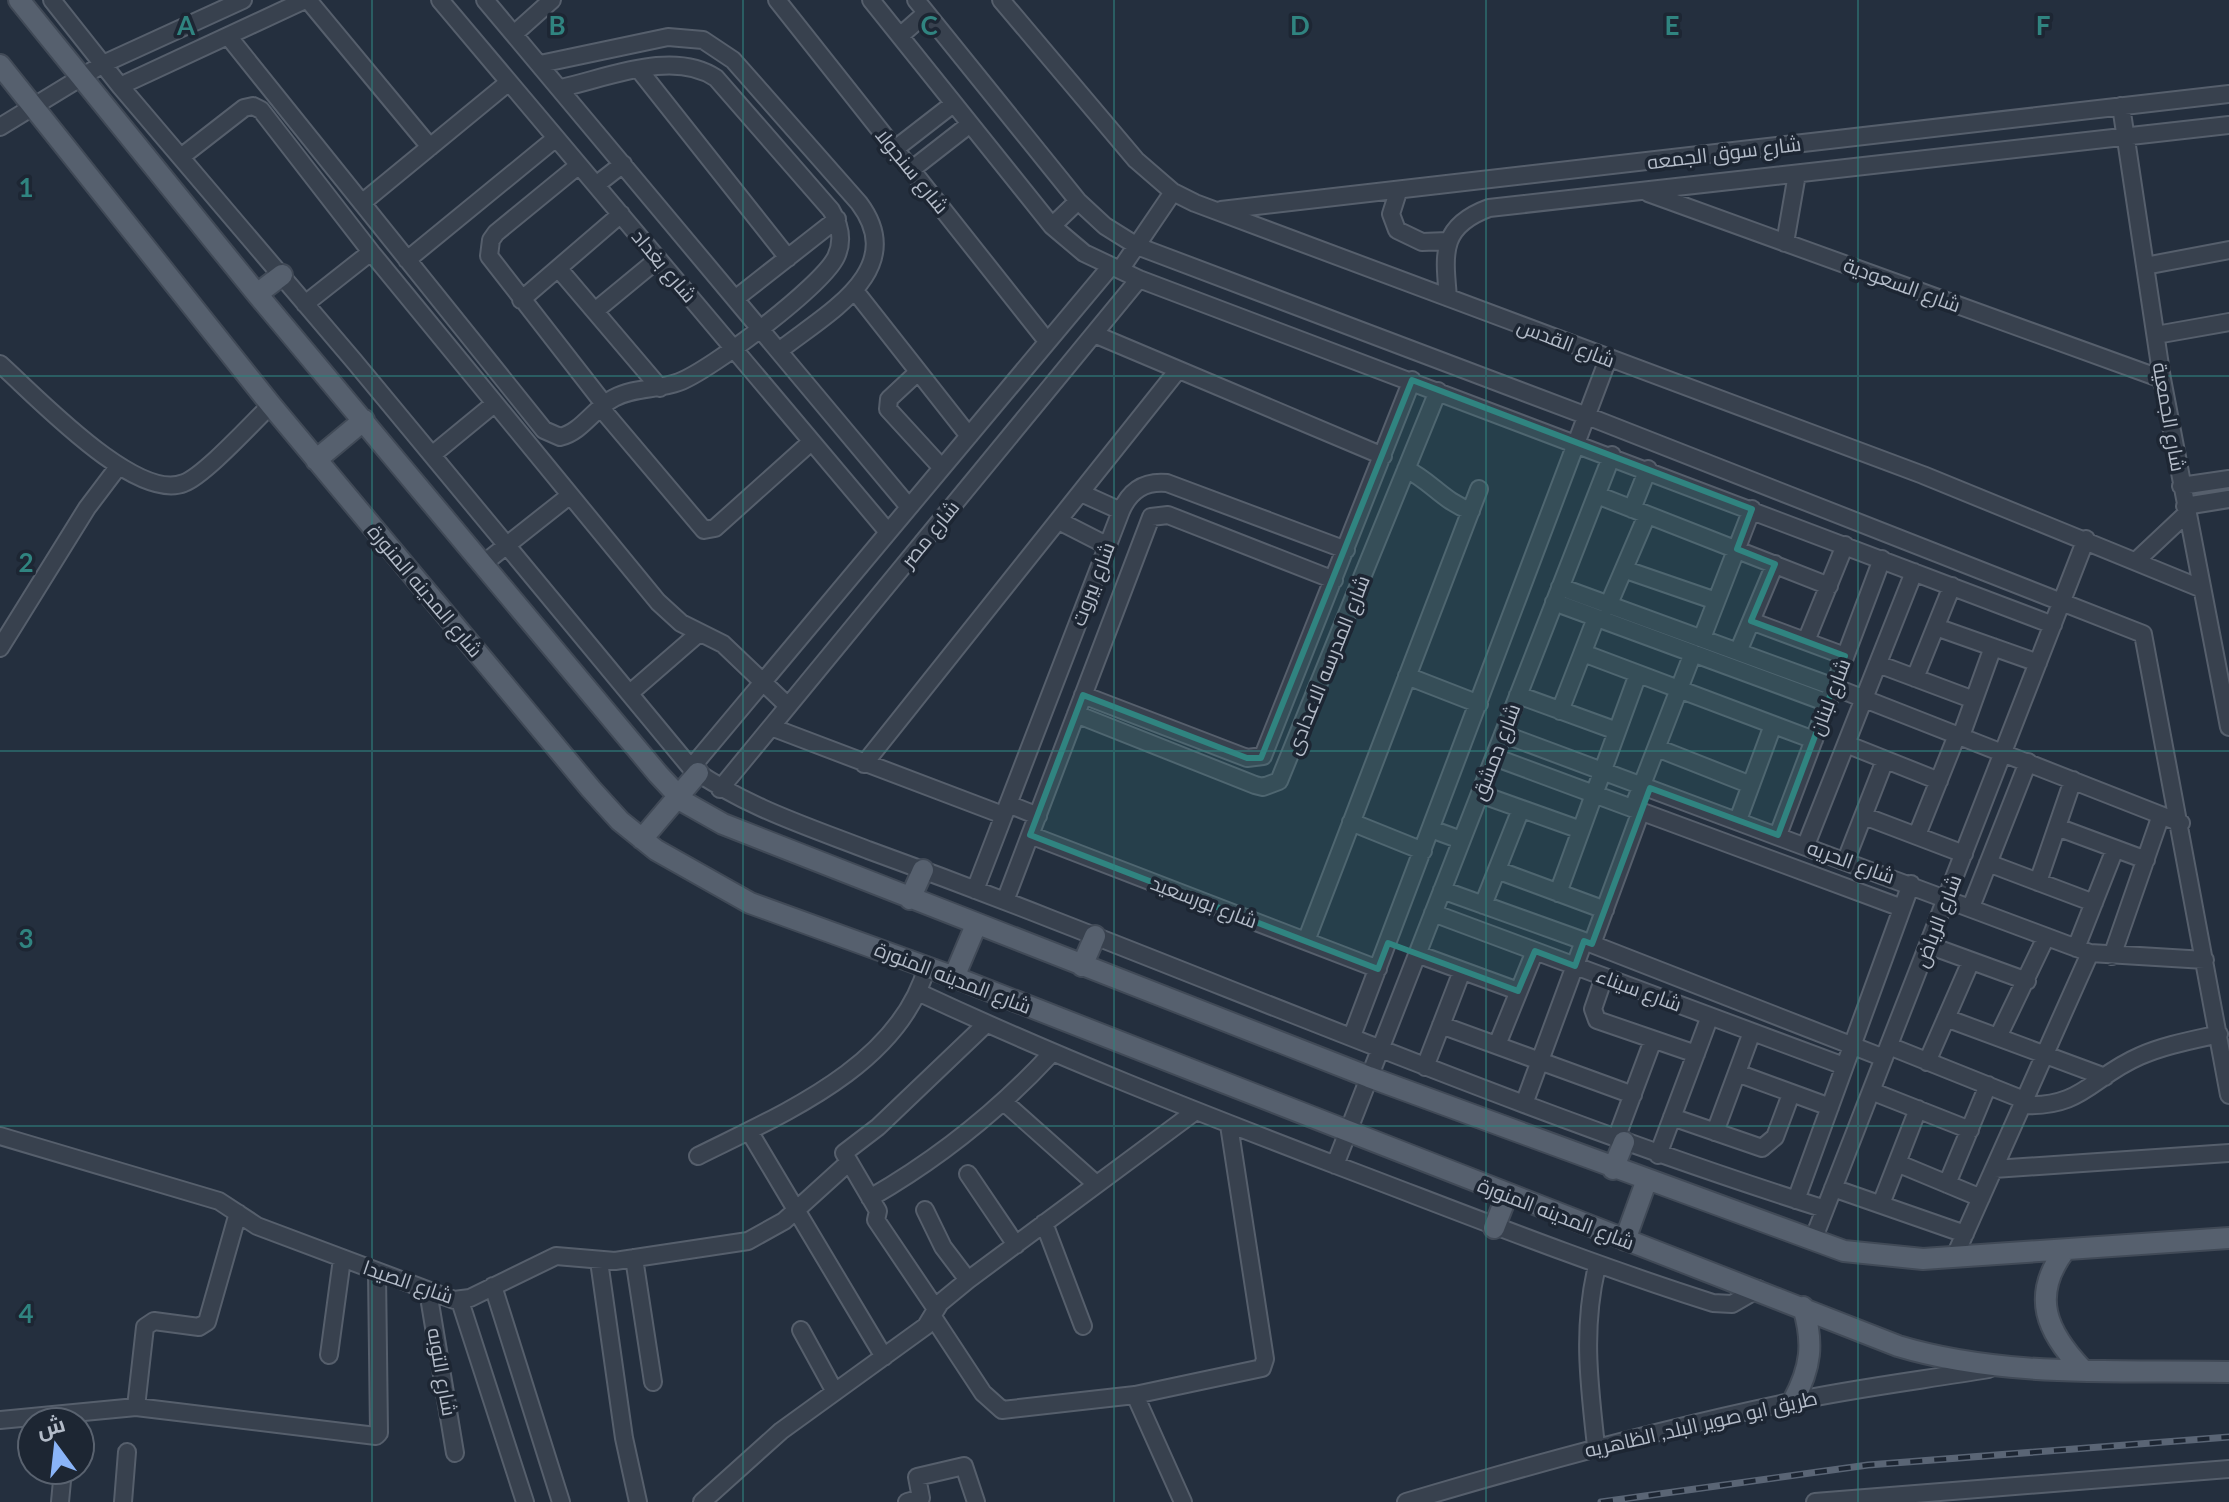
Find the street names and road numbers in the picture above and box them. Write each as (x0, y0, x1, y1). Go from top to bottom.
street label: شارع سنجولا (869, 123, 954, 220)
street label: شارع سوق الجمعه (1645, 131, 1803, 176)
street label: شارع بغداد (625, 224, 702, 309)
street label: شارع السعودية (1840, 252, 1964, 319)
street label: شارع القدس (1513, 313, 1618, 374)
street label: شارع الجمعية (2146, 360, 2191, 474)
street label: شارع مصر (894, 495, 966, 574)
street label: شارع المدينه المنورة (361, 519, 488, 663)
street label: شارع بيروت (1065, 538, 1122, 630)
street label: شارع المدرسه الاعدادى (1280, 571, 1377, 759)
street label: شارع لبنان (1803, 655, 1857, 740)
street label: شارع دمشق (1466, 700, 1527, 804)
street label: شارع الحريه (1803, 834, 1898, 891)
street label: شارع بورسعيد (1147, 870, 1261, 935)
street label: شارع الرياض (1908, 871, 1969, 971)
street label: شارع المدينه المنورة (871, 936, 1035, 1021)
street label: شارع سيناء (1592, 963, 1685, 1018)
street label: شارع المدينه المنورة (1474, 1172, 1638, 1257)
street label: شارع الصيدا (359, 1254, 457, 1311)
street label: شارع التوبه (420, 1326, 463, 1418)
street label: طريق ابو صوير البلد, الظاهريه (1582, 1385, 1820, 1463)

